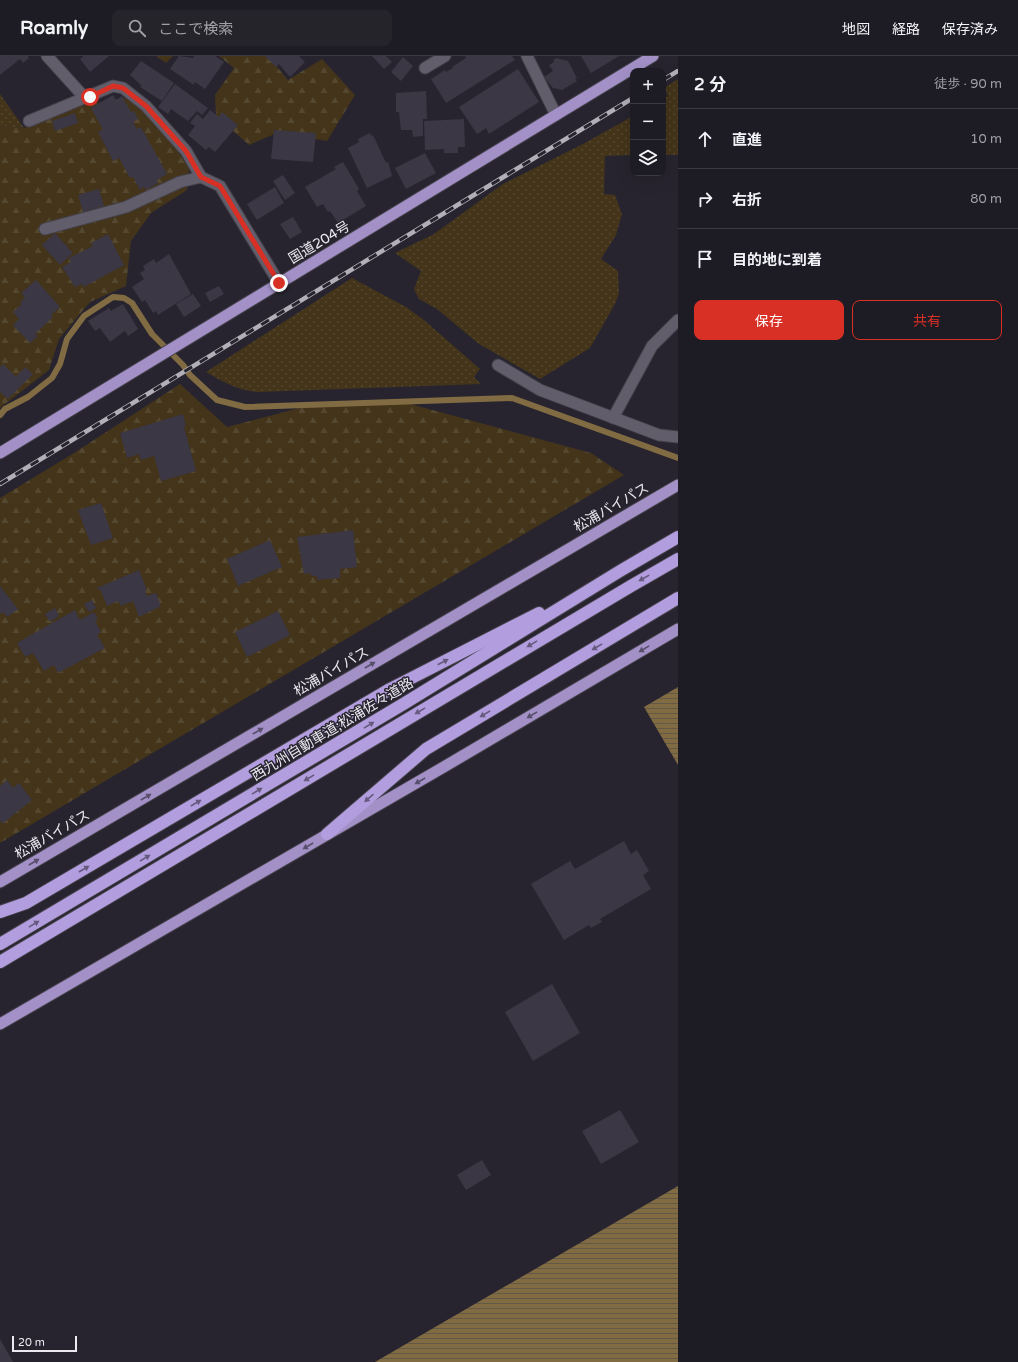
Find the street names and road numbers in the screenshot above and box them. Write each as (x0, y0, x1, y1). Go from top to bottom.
street label: 国道204号 (286, 218, 353, 267)
street label: 松浦バイパス (571, 479, 652, 536)
street label: 松浦バイパス (291, 643, 372, 700)
street label: 西九州自動車道;松浦佐々道路 (248, 674, 416, 785)
street label: 松浦バイパス (12, 806, 93, 863)

